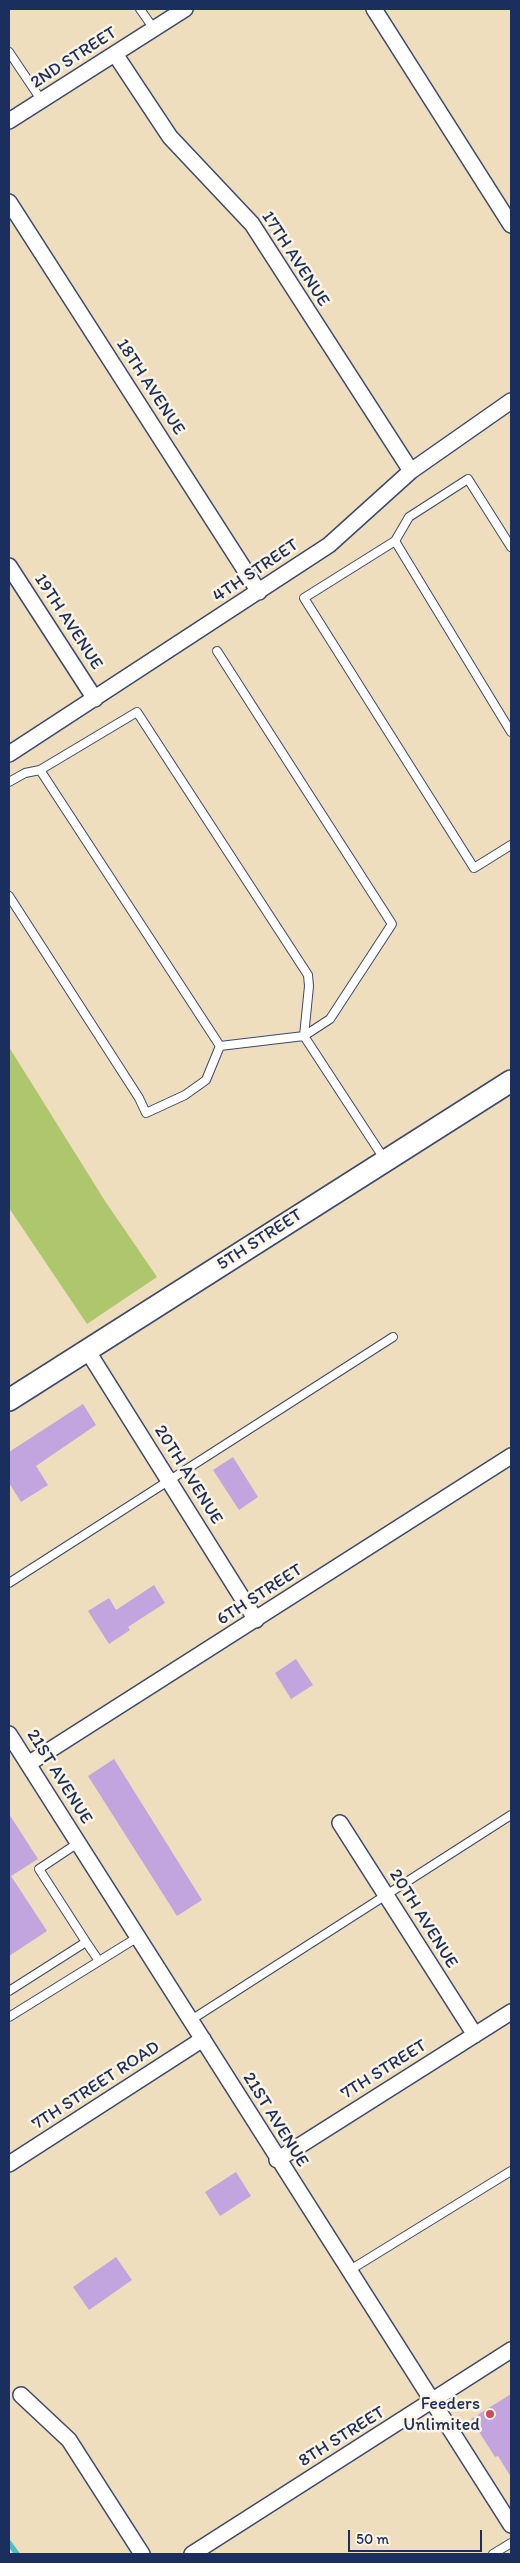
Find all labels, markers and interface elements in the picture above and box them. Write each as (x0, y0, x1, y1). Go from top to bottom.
street label: 2ND STREET (27, 22, 121, 94)
street label: 17TH AVENUE (256, 207, 334, 311)
street label: 18TH AVENUE (111, 335, 189, 439)
street label: 4TH STREET (209, 534, 303, 608)
street label: 19TH AVENUE (29, 570, 107, 674)
street label: 5TH STREET (213, 1204, 307, 1276)
street label: 20TH AVENUE (149, 1421, 227, 1529)
street label: 6TH STREET (213, 1559, 307, 1631)
street label: 21ST AVENUE (21, 1726, 97, 1828)
street label: 20TH AVENUE (384, 1865, 462, 1973)
street label: 7TH STREET (337, 2035, 431, 2105)
street label: 7TH STREET ROAD (28, 2037, 164, 2135)
street label: 21ST AVENUE (237, 2069, 313, 2171)
place label: Feeders Unlimited (403, 2393, 480, 2436)
street label: 8TH STREET (295, 2402, 389, 2472)
marker: Feeders Unlimited (484, 2408, 496, 2420)
scale bar (350, 2520, 484, 2552)
text: 50 m (356, 2530, 389, 2548)

